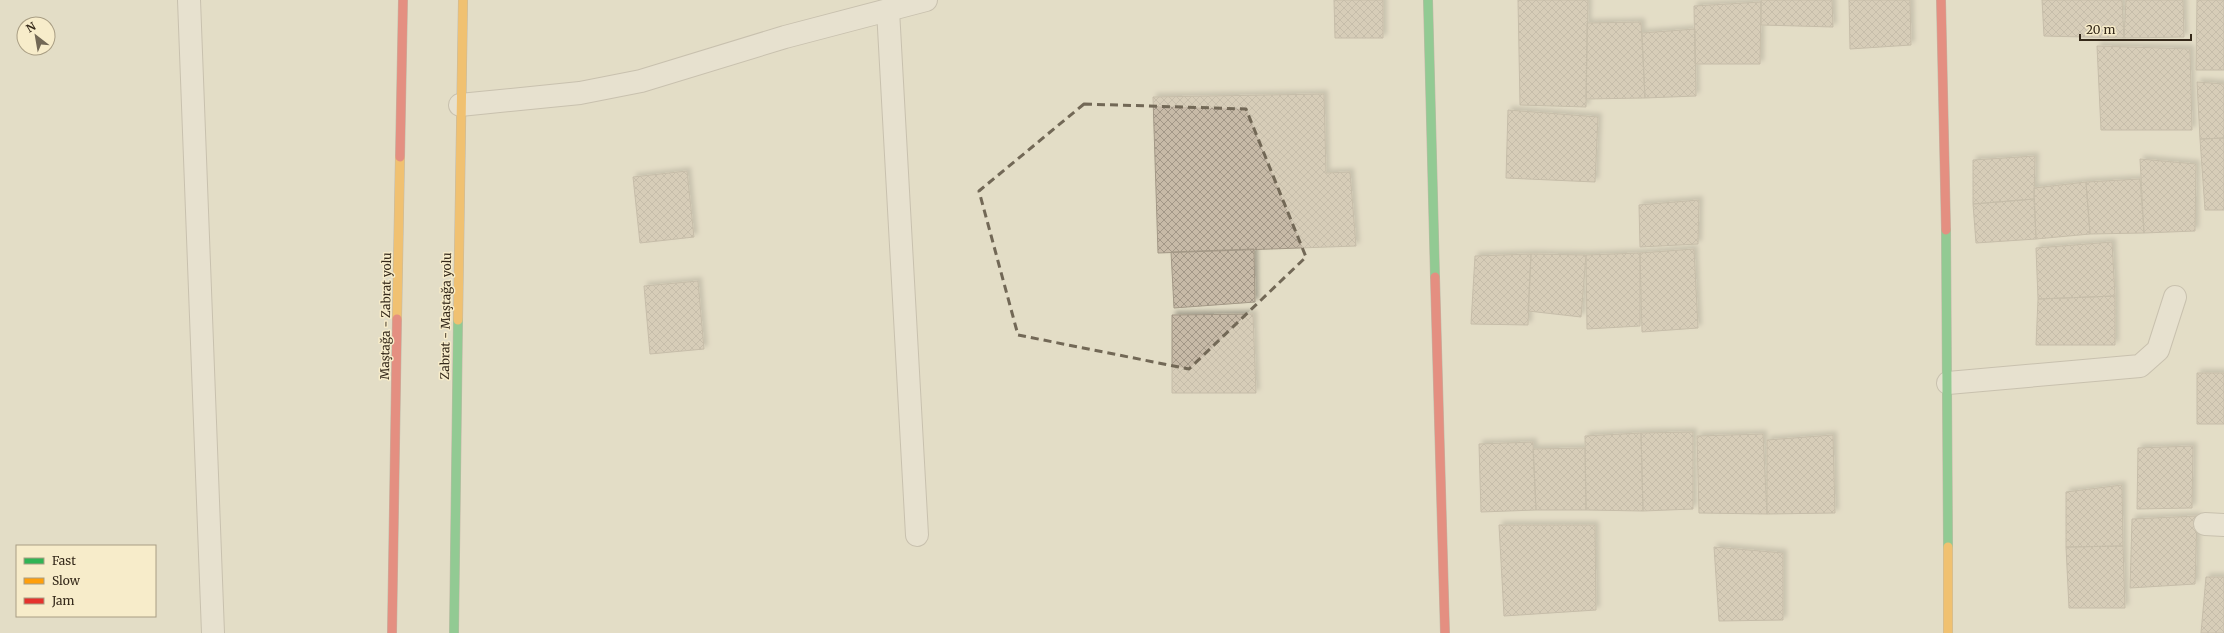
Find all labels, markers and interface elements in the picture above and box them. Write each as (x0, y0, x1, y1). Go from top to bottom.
north arrow (16, 16, 56, 56)
scale bar (2080, 16, 2191, 42)
text: N (24, 19, 38, 36)
text: 20 m (2086, 22, 2115, 37)
street label: Maştağa - Zabrat yolu (377, 252, 394, 380)
street label: Zabrat - Maştağa yolu (437, 252, 454, 380)
legend (16, 545, 156, 617)
text: Fast (52, 553, 76, 568)
text: Slow (52, 573, 81, 588)
text: Jam (51, 593, 75, 608)

